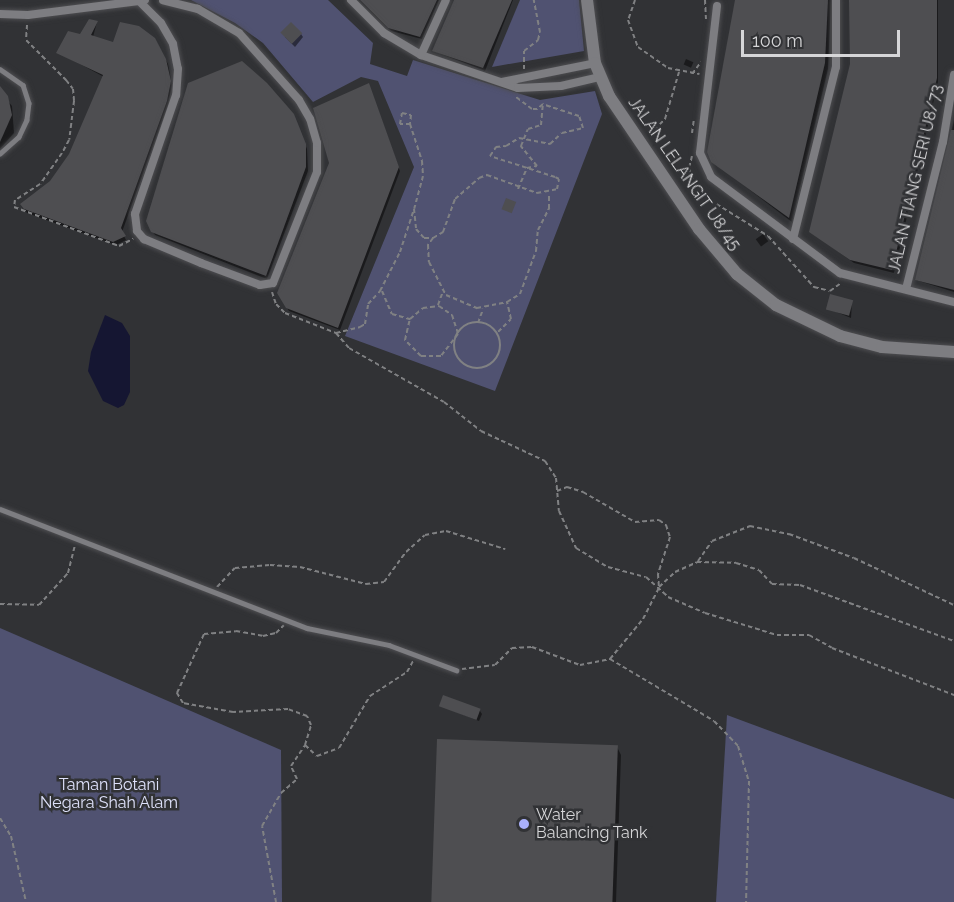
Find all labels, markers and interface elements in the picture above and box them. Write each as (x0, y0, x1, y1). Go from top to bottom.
scale bar (744, 18, 903, 56)
text: 100 m (752, 30, 803, 51)
street label: JALAN TIANG SERI U8/73 (885, 83, 947, 275)
street label: JALAN LELANGIT U8/45 (624, 94, 744, 254)
park label: Taman Botani Negara Shah Alam (40, 775, 178, 813)
place label: Water Balancing Tank (536, 805, 648, 843)
marker: Water Balancing Tank (517, 817, 531, 831)

